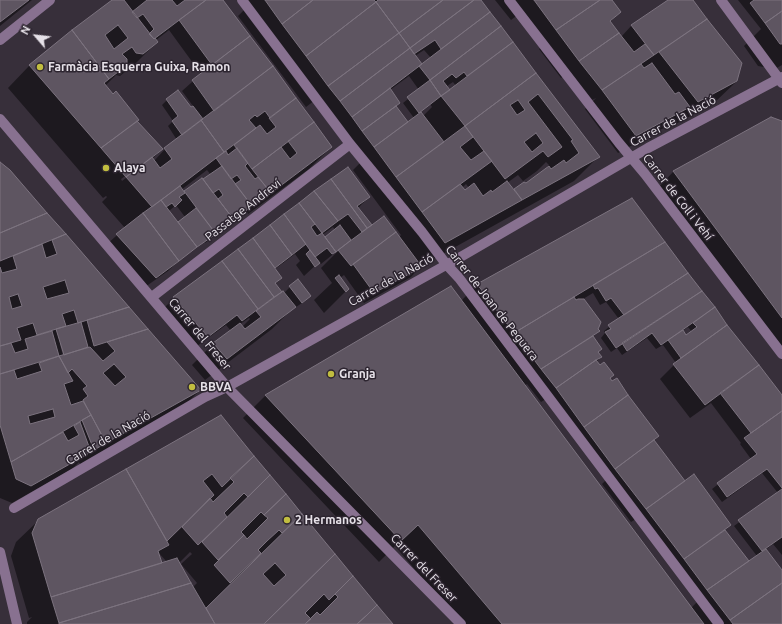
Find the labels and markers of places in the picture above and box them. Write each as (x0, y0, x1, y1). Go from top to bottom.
place label: Farmàcia Esquerra Guixa, Ramon (48, 60, 230, 74)
marker: Farmàcia Esquerra Guixa, Ramon (35, 62, 45, 72)
place label: Alaya (114, 161, 145, 175)
marker: Alaya (101, 163, 111, 173)
place label: Granja (339, 367, 376, 381)
marker: Granja (326, 369, 336, 379)
place label: BBVA (200, 380, 232, 394)
marker: BBVA (187, 382, 197, 392)
place label: 2 Hermanos (295, 513, 362, 527)
marker: 2 Hermanos (282, 515, 292, 525)

